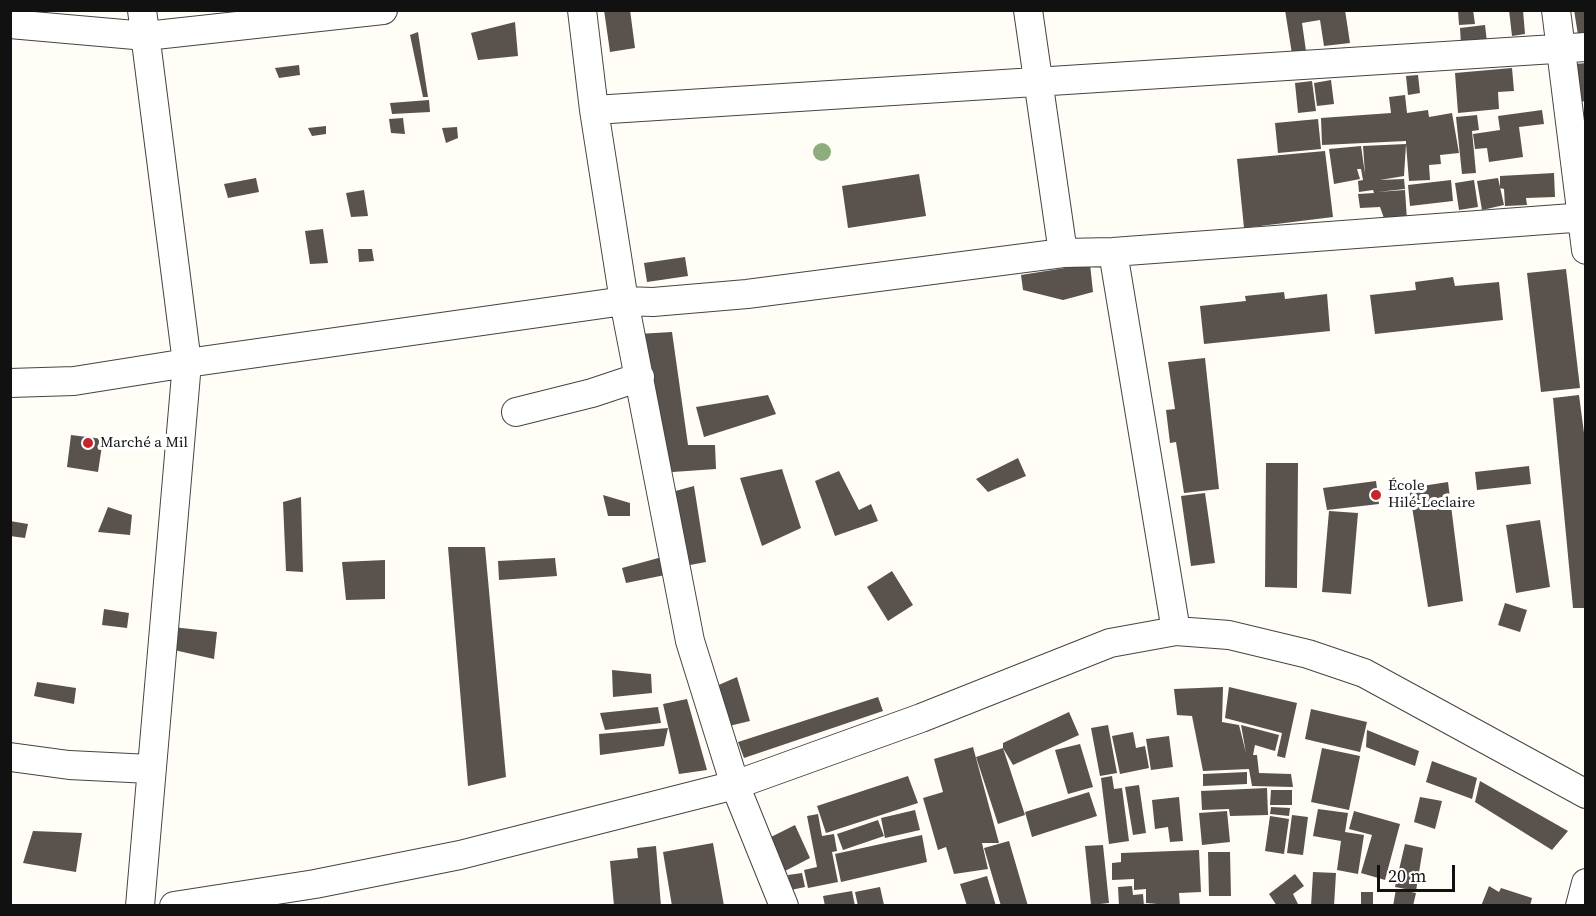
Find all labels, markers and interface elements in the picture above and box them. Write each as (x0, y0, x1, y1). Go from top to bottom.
place label: Marché a Mil (100, 434, 188, 452)
marker: Marché a Mil (81, 436, 95, 450)
place label: École Hilé-Leclaire (1388, 477, 1475, 512)
marker: École Hilé-Leclaire (1369, 488, 1383, 502)
scale bar (1380, 853, 1458, 891)
text: 20 m (1388, 863, 1426, 888)

